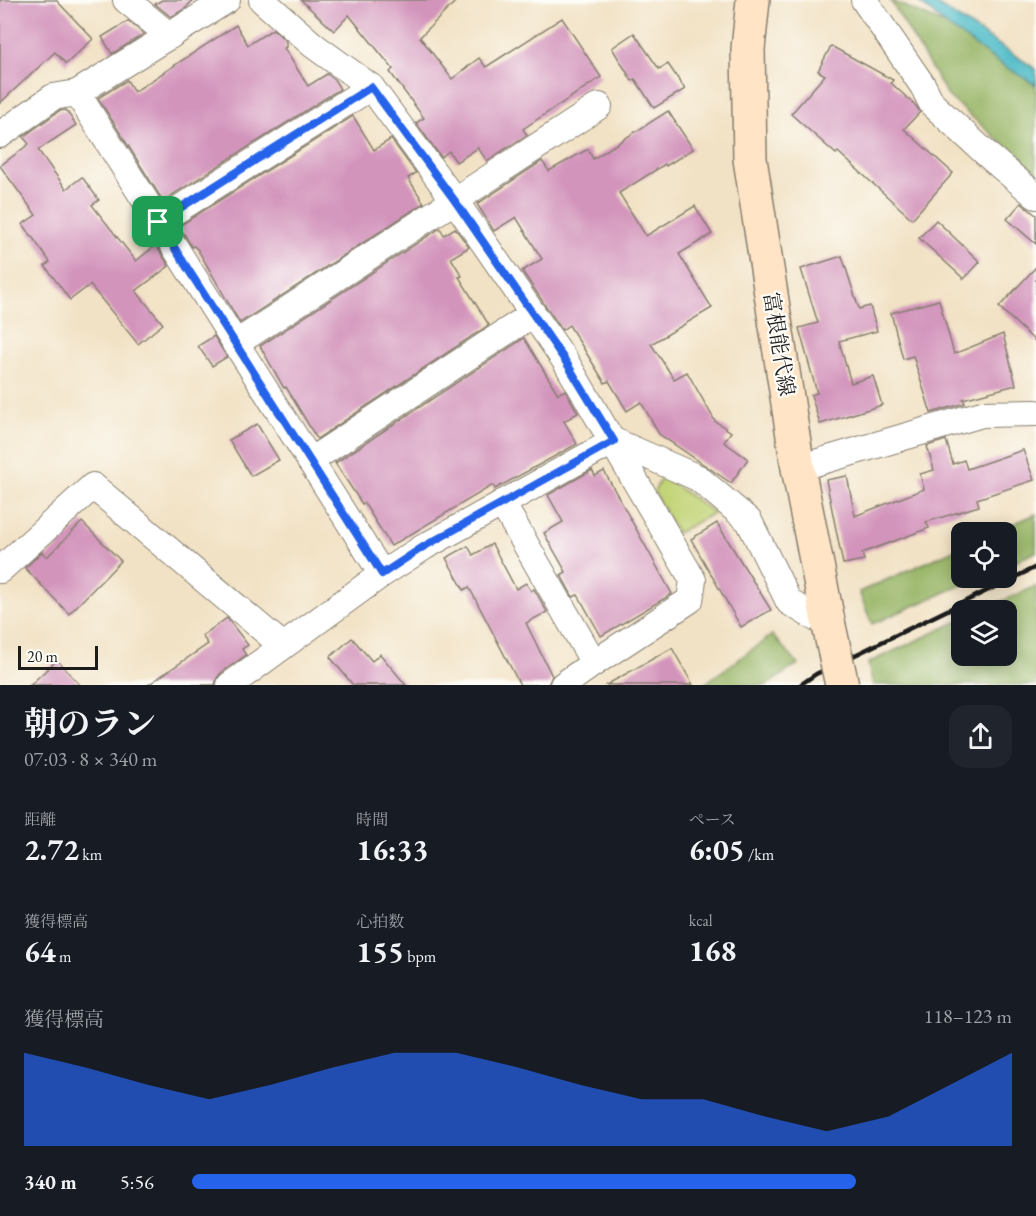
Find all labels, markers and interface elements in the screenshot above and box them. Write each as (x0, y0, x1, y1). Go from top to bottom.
pin (132, 196, 183, 247)
icon: arrive (141, 205, 174, 238)
street label: 富根能代線 (758, 290, 801, 398)
map controls (951, 522, 1017, 666)
button: locate (951, 522, 1017, 588)
button: layers (951, 600, 1017, 666)
scale bar (18, 643, 98, 670)
text: 20 m (27, 646, 58, 667)
text: 朝のラン (24, 702, 156, 745)
button: share (949, 705, 1012, 768)
text: 07:03 · 8 × 340 m (24, 746, 157, 772)
text: 距離 (24, 809, 56, 830)
text: 時間 (356, 809, 388, 830)
text: ペース (689, 809, 736, 830)
text: 2.72 (24, 830, 79, 869)
text: 16:33 (356, 830, 428, 869)
text: 6:05 (689, 830, 745, 869)
text: km (79, 844, 102, 865)
text: /km (745, 844, 774, 865)
text: kcal (689, 910, 713, 931)
text: 獲得標高 (24, 911, 88, 932)
text: 心拍数 (356, 911, 404, 932)
text: 168 (689, 931, 736, 970)
text: 64 (24, 932, 56, 971)
text: 155 (356, 932, 404, 971)
text: m (56, 946, 71, 967)
text: bpm (404, 946, 436, 967)
text: 118–123 m (924, 1003, 1012, 1029)
text: 獲得標高 (24, 1006, 104, 1032)
text: 340 m (24, 1169, 77, 1195)
text: 5:56 (120, 1169, 154, 1195)

